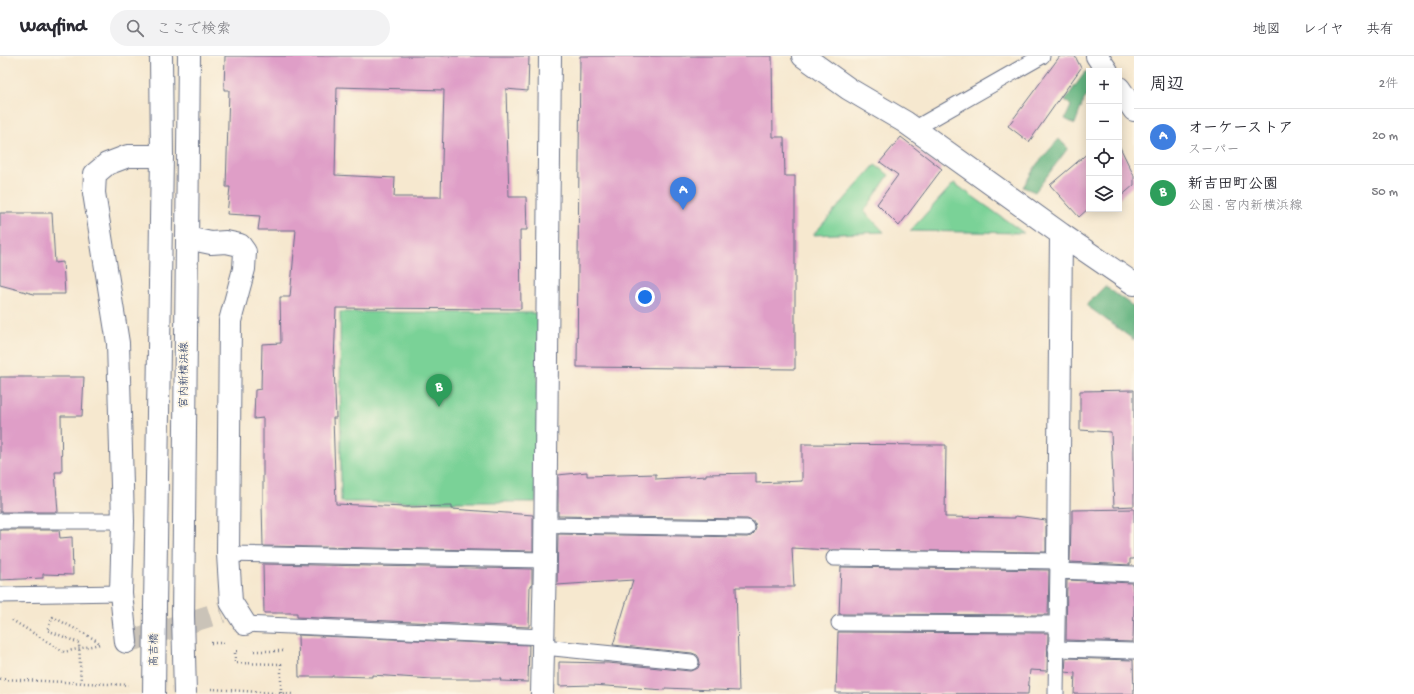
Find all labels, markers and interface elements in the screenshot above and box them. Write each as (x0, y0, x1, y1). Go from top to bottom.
search box (110, 10, 390, 46)
text: Wayfind (20, 16, 86, 39)
icon: search (124, 17, 146, 39)
text: ここで検索 (156, 21, 231, 39)
text: 地図 (1253, 22, 1281, 39)
text: レイヤ (1303, 22, 1344, 39)
text: 共有 (1366, 22, 1394, 39)
map controls (1086, 68, 1122, 212)
button: + (1086, 68, 1122, 104)
text: 周辺 (1150, 76, 1184, 96)
text: 2件 (1379, 77, 1398, 92)
button: − (1086, 104, 1122, 140)
text: オーケーストア (1188, 120, 1293, 138)
text: A (1159, 129, 1167, 144)
text: 20 m (1372, 129, 1398, 144)
button: locate (1086, 140, 1122, 176)
text: スーパー (1188, 143, 1239, 158)
button: layers (1086, 176, 1122, 212)
text: 新吉田町公園 (1188, 176, 1278, 194)
pin: A (670, 177, 696, 210)
text: B (1160, 185, 1166, 200)
text: 50 m (1371, 185, 1398, 200)
text: 公園 · 宮内新横浜線 (1188, 199, 1302, 214)
your location (635, 287, 655, 307)
street label: 宮内新横浜線 (178, 342, 191, 408)
pin: B (426, 374, 452, 407)
street label: 高吉橋 (148, 633, 161, 667)

